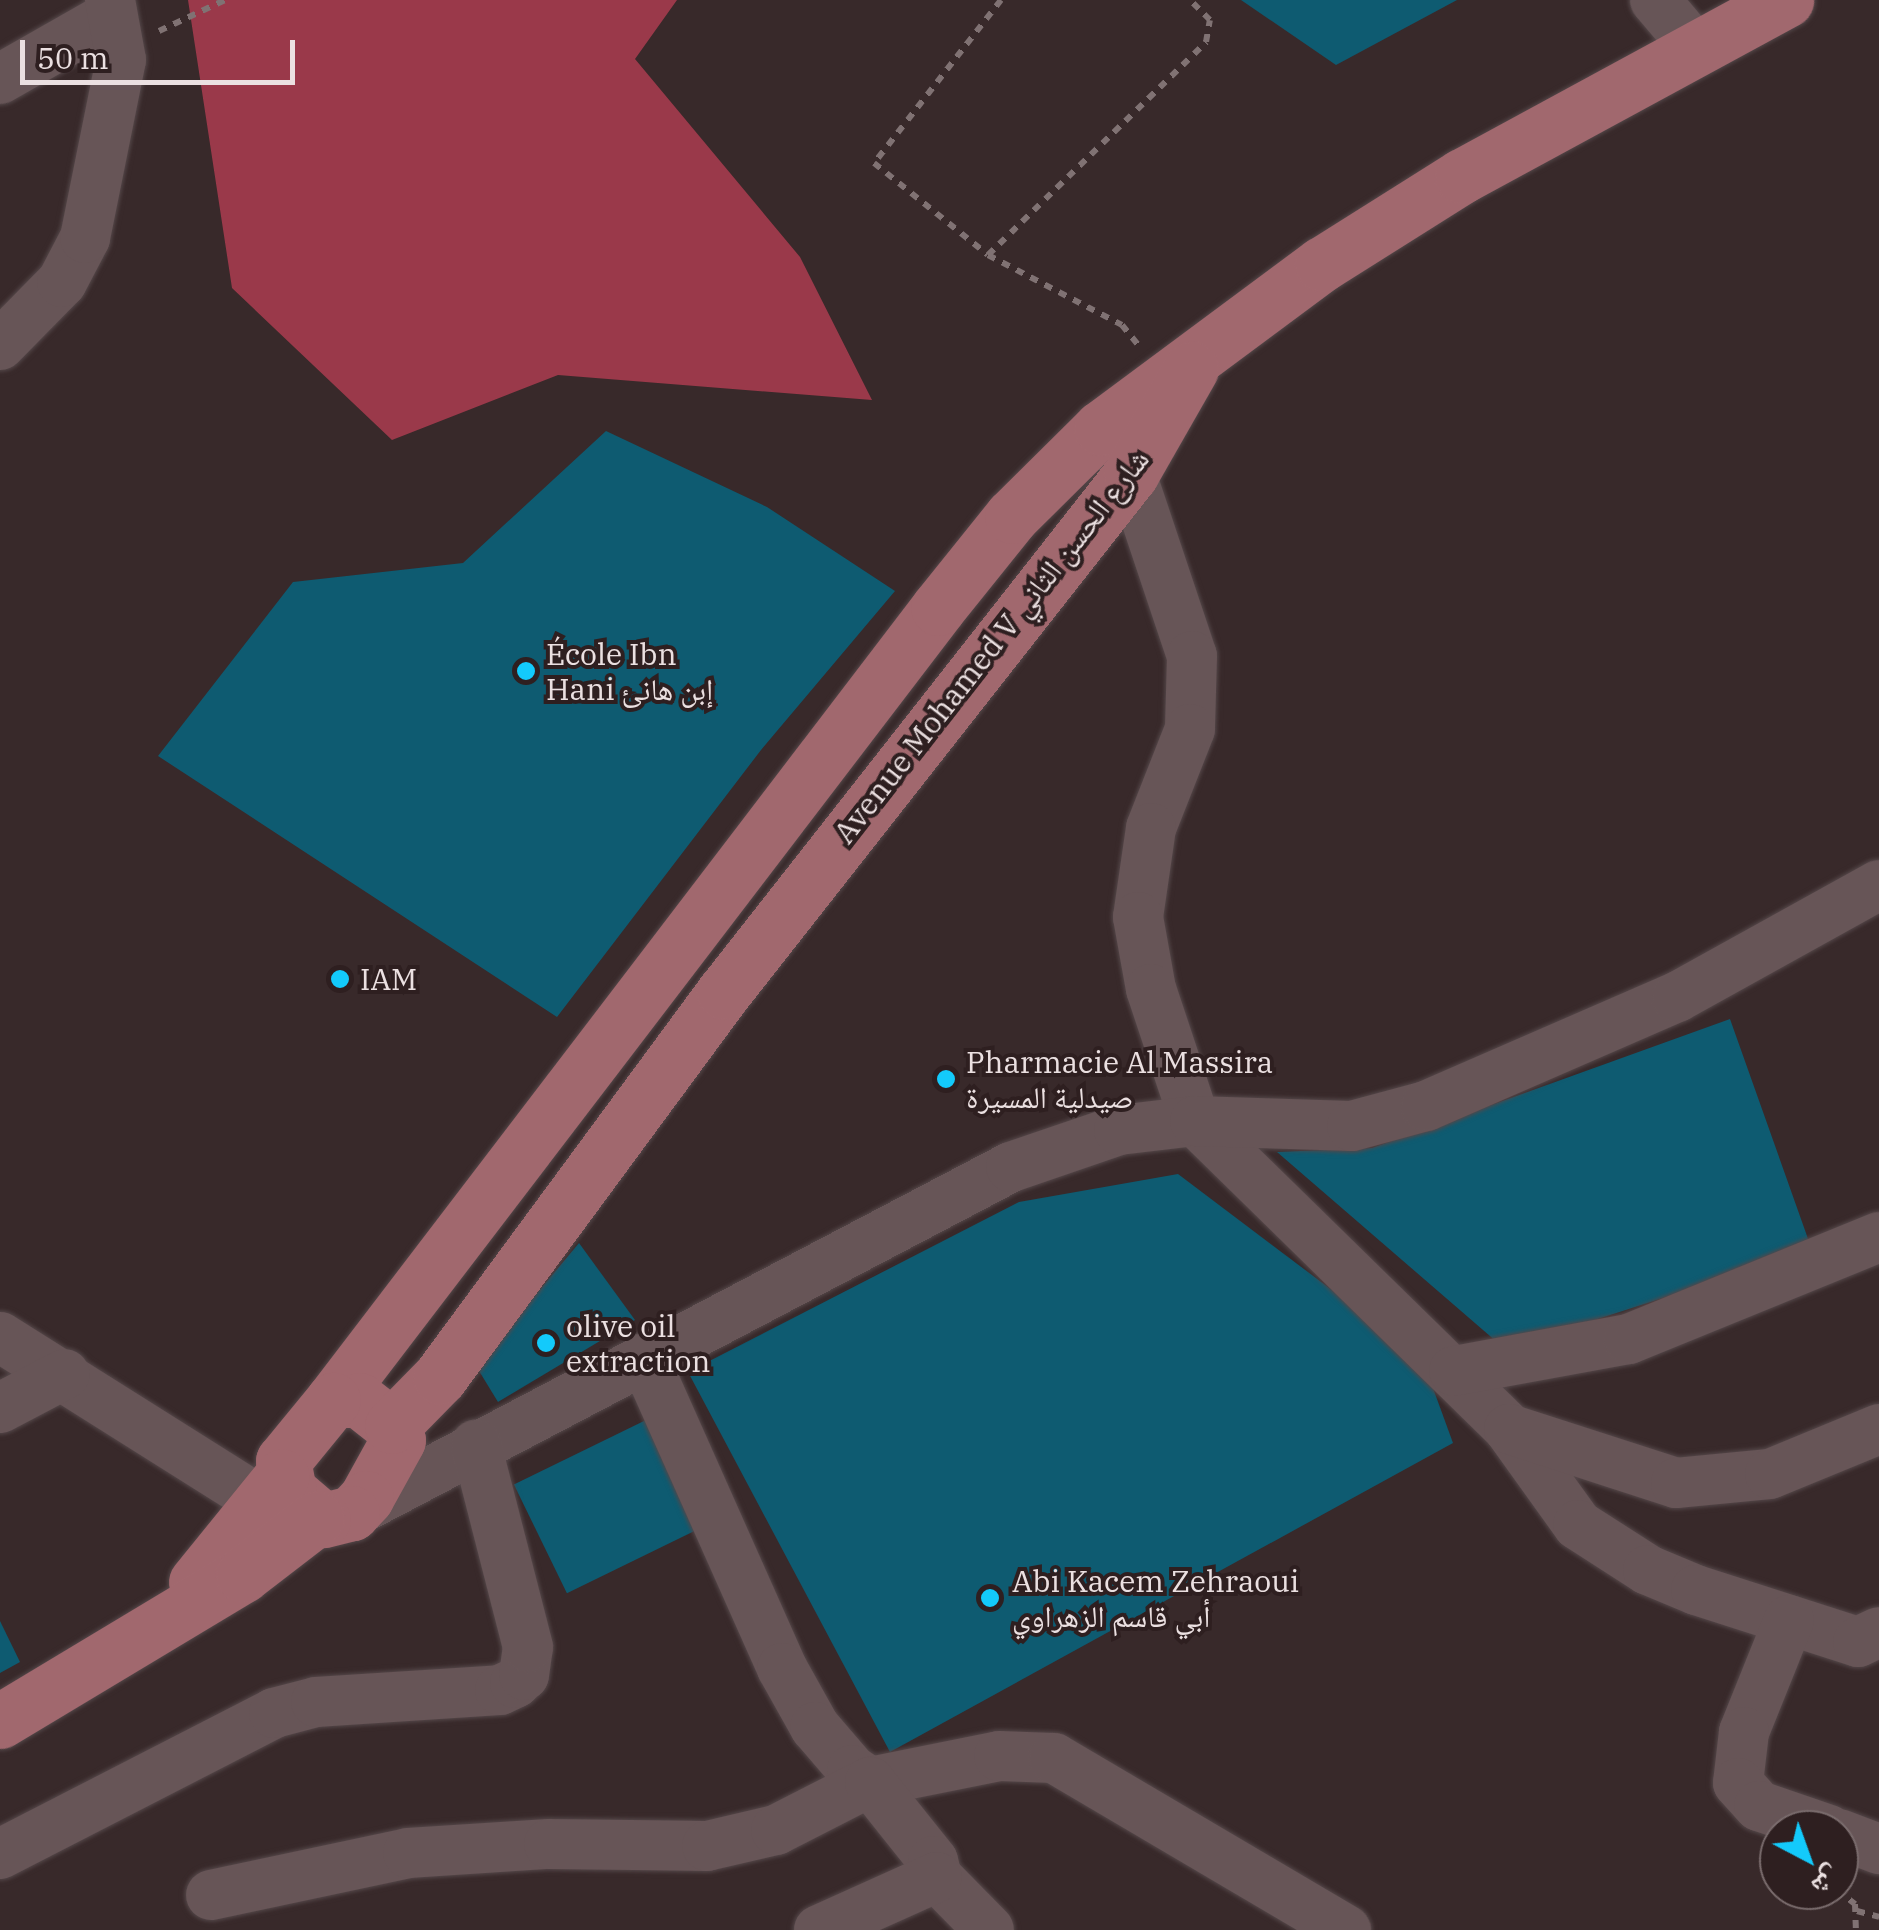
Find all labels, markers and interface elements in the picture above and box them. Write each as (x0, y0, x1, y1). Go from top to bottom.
scale bar (25, 20, 300, 82)
text: 50 m (37, 38, 109, 77)
street label: Avenue Mohamed V شارع الحسن الثاني (826, 442, 1156, 850)
place label: École Ibn Hani إبن هانئ (546, 636, 713, 706)
marker: École Ibn Hani إبن هانئ (515, 660, 537, 682)
place label: IAM (360, 961, 417, 997)
marker: IAM (329, 968, 351, 990)
place label: Pharmacie Al Massira صيدلية المسيرة (966, 1044, 1273, 1114)
marker: Pharmacie Al Massira صيدلية المسيرة (935, 1068, 957, 1090)
place label: olive oil extraction (566, 1308, 710, 1378)
marker: olive oil extraction (535, 1332, 557, 1354)
place label: Abi Kacem Zehraoui أبي قاسم الزهراوي (1012, 1563, 1299, 1634)
marker: Abi Kacem Zehraoui أبي قاسم الزهراوي (977, 1585, 1003, 1611)
north arrow (1759, 1810, 1859, 1910)
text: ش (1804, 1858, 1851, 1905)

